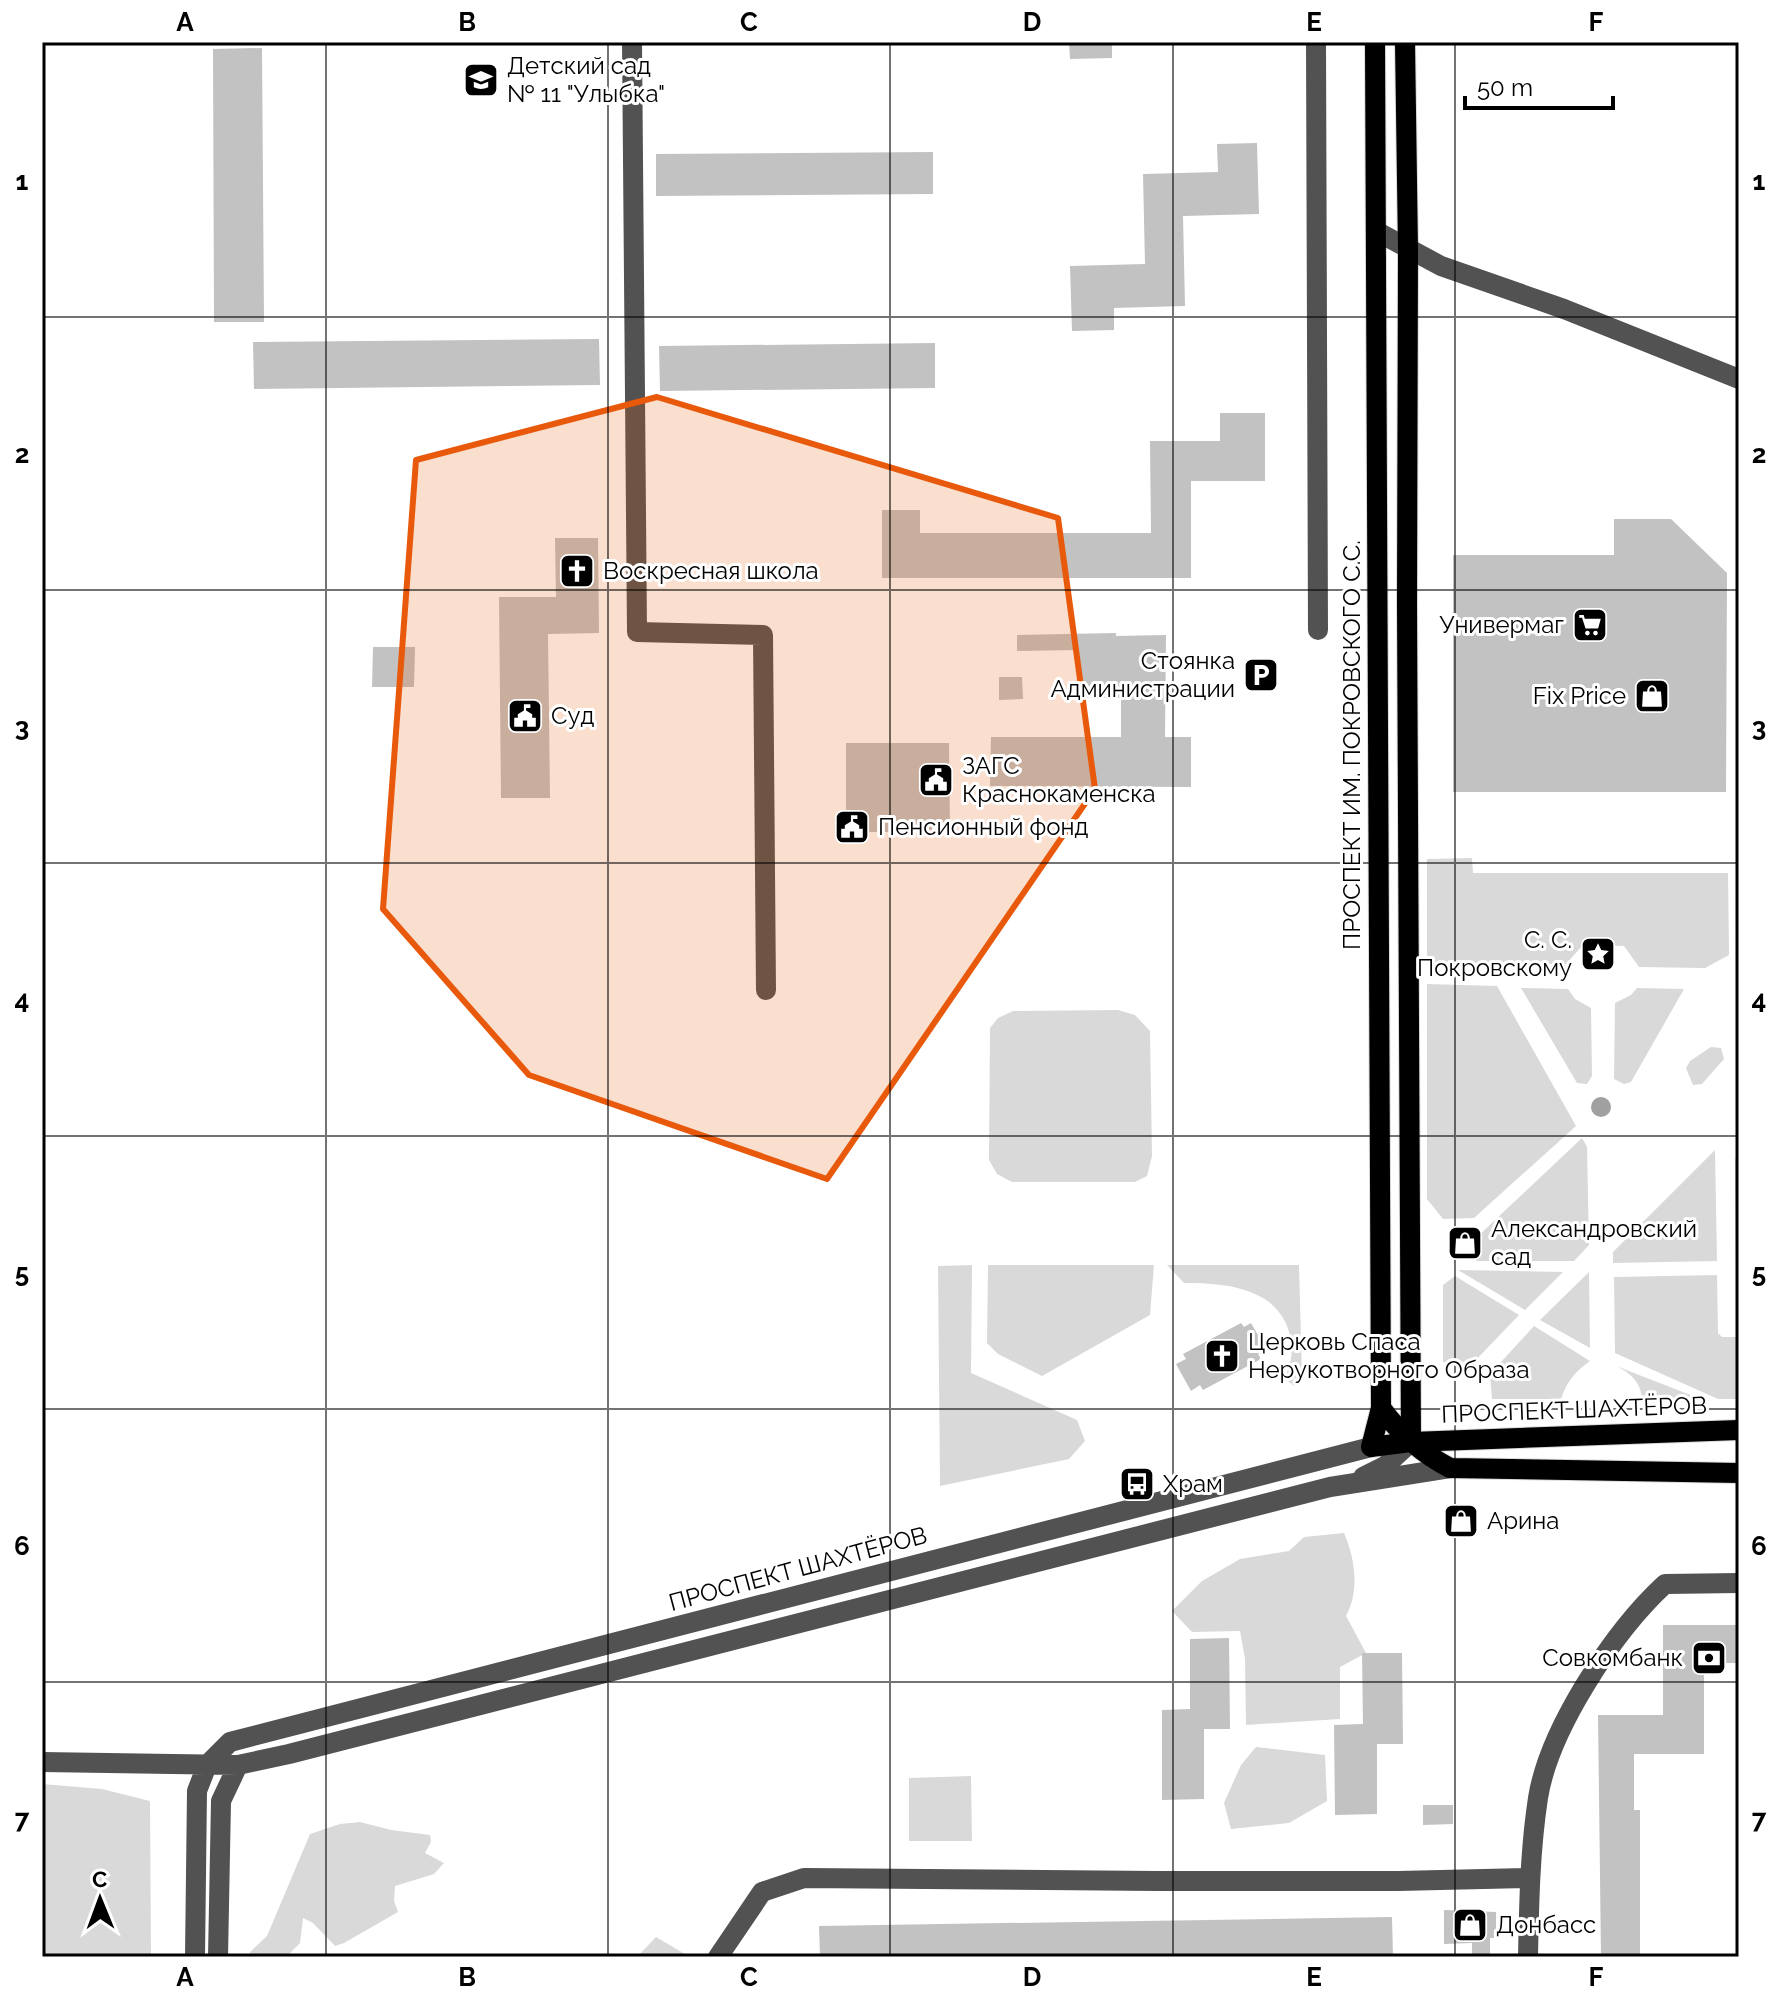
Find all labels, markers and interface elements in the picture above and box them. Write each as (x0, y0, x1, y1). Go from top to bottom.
text: A (176, 7, 194, 37)
text: B (458, 7, 476, 37)
text: C (740, 7, 758, 37)
text: D (1023, 7, 1041, 37)
text: E (1306, 7, 1322, 37)
text: F (1589, 7, 1604, 37)
place label: Детский сад № 11 "Улыбка" (507, 51, 665, 108)
scale bar (1465, 60, 1613, 110)
school or university icon: Детский сад № 11 "Улыбка" (462, 61, 500, 99)
text: 50 m (1477, 73, 1533, 102)
text: 1 (16, 166, 29, 196)
text: 1 (1753, 166, 1766, 196)
text: 2 (15, 439, 29, 469)
text: 2 (1752, 439, 1766, 469)
street label: ПРОСПЕКТ ИМ. ПОКРОВСКОГО С.С. (1337, 540, 1366, 950)
church icon: Воскресная школа (558, 552, 596, 590)
place label: Воскресная школа (603, 556, 819, 585)
supermarket icon: Универмаг (1571, 606, 1609, 644)
place label: Универмаг (1440, 610, 1564, 639)
place label: Стоянка Администрации (1051, 646, 1235, 703)
parking icon: Стоянка Администрации (1242, 656, 1280, 694)
shop icon: Fix Price (1633, 677, 1671, 715)
place label: Fix Price (1533, 681, 1626, 710)
public building icon: Суд (506, 697, 544, 735)
place label: Суд (551, 701, 594, 730)
text: 3 (15, 712, 29, 742)
text: 3 (1752, 712, 1766, 742)
place label: ЗАГС Краснокаменска (962, 751, 1156, 808)
public building icon: ЗАГС Краснокаменска (917, 761, 955, 799)
public building icon: Пенсионный фонд (833, 808, 871, 846)
place label: Пенсионный фонд (878, 812, 1089, 841)
place label: С. С. Покровскому (1417, 925, 1572, 982)
place icon: С. С. Покровскому (1579, 935, 1617, 973)
text: 4 (15, 985, 29, 1015)
text: 4 (1752, 985, 1766, 1015)
place label: Александровский сад (1491, 1214, 1697, 1271)
shop icon: Александровский сад (1446, 1224, 1484, 1262)
text: 5 (15, 1258, 29, 1288)
text: 5 (1752, 1258, 1766, 1288)
place label: Церковь Спаса Нерукотворного Образа (1248, 1327, 1530, 1384)
church icon: Церковь Спаса Нерукотворного Образа (1203, 1337, 1241, 1375)
street label: ПРОСПЕКТ ШАХТЁРОВ (1441, 1390, 1707, 1429)
bus stop icon: Храм (1118, 1465, 1156, 1503)
place label: Храм (1163, 1469, 1223, 1498)
shop icon: Арина (1442, 1502, 1480, 1540)
place label: Арина (1487, 1506, 1559, 1535)
street label: ПРОСПЕКТ ШАХТЁРОВ (666, 1520, 930, 1617)
text: 6 (14, 1531, 30, 1561)
text: 6 (1751, 1531, 1767, 1561)
bank icon: Совкомбанк (1690, 1639, 1728, 1677)
place label: Совкомбанк (1542, 1643, 1683, 1672)
text: 7 (15, 1804, 30, 1834)
text: 7 (1752, 1804, 1767, 1834)
north arrow (60, 1859, 140, 1939)
text: С (92, 1866, 107, 1892)
shop icon: Донбасс (1451, 1906, 1489, 1944)
place label: Донбасс (1496, 1910, 1596, 1939)
text: A (176, 1962, 194, 1992)
text: B (458, 1962, 476, 1992)
text: C (740, 1962, 758, 1992)
text: D (1023, 1962, 1041, 1992)
text: E (1306, 1962, 1322, 1992)
text: F (1589, 1962, 1604, 1992)

